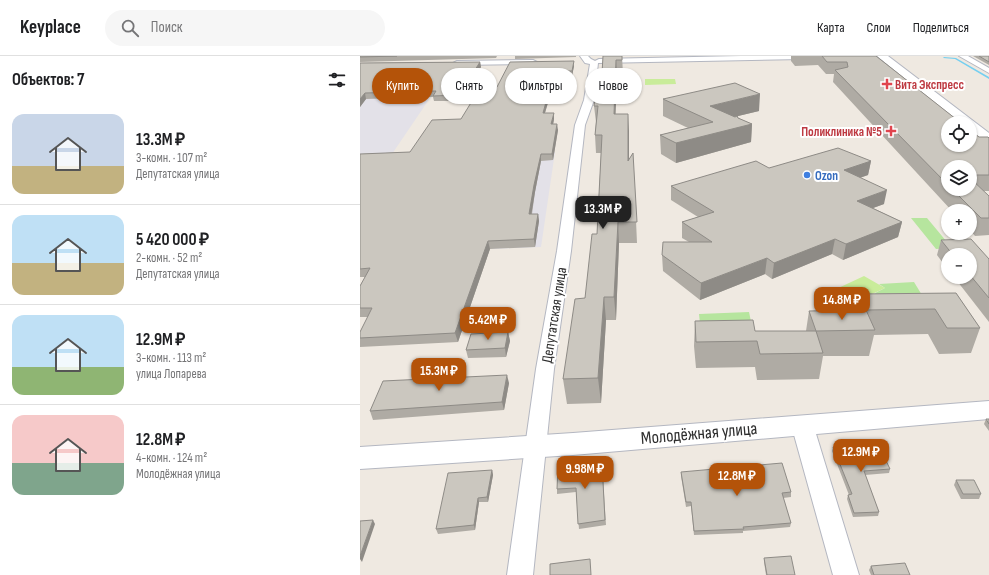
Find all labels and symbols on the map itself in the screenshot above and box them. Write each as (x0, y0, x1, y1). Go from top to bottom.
place label: Вита Экспресс (895, 77, 964, 93)
marker: Вита Экспресс (882, 79, 892, 89)
place label: Поликлиника №5 (801, 124, 882, 140)
marker: Поликлиника №5 (885, 125, 897, 137)
place label: Ozon (815, 168, 838, 184)
marker: Ozon (802, 170, 812, 180)
pin: 13.3M ₽ (566, 196, 640, 230)
street label: Депутатская улица (538, 266, 571, 364)
pin: 14.8M ₽ (805, 287, 879, 321)
pin: 5.42M ₽ (451, 307, 525, 341)
pin: 15.3M ₽ (402, 358, 476, 392)
street label: Молодёжная улица (640, 418, 758, 449)
pin: 12.9M ₽ (824, 439, 898, 473)
pin: 9.98M ₽ (548, 456, 622, 490)
pin: 12.8M ₽ (700, 463, 774, 497)

